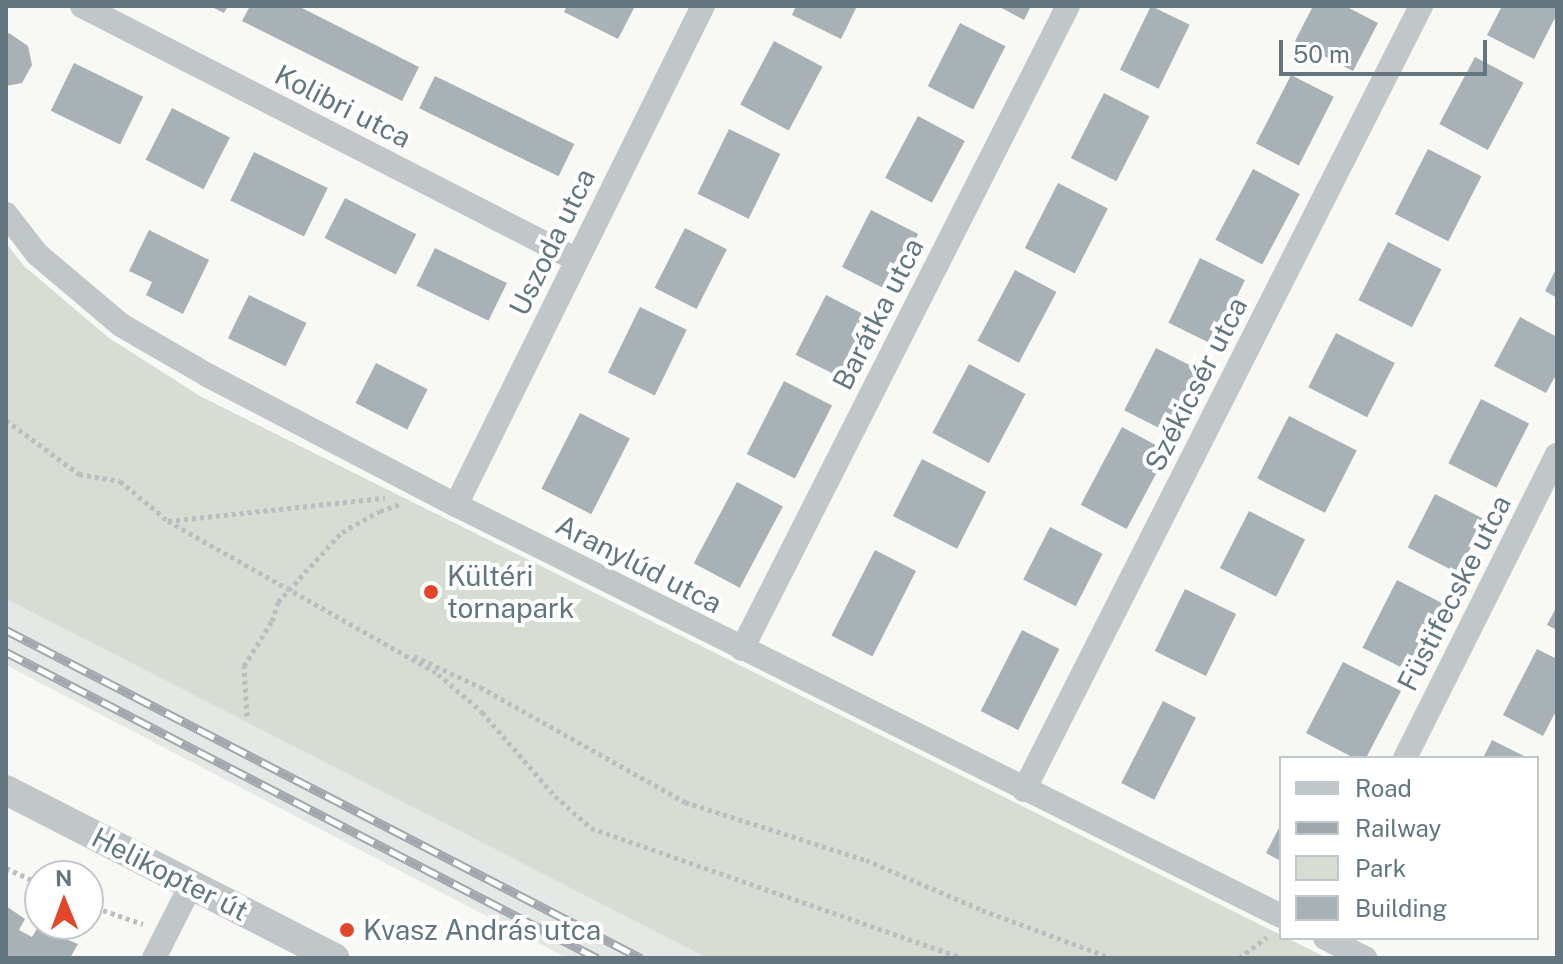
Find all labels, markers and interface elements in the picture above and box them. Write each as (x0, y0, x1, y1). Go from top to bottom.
scale bar (1283, 24, 1491, 74)
text: 50 m (1293, 40, 1350, 68)
street label: Kolibri utca (269, 57, 417, 155)
street label: Uszoda utca (502, 163, 602, 321)
street label: Barátka utca (825, 233, 931, 395)
street label: Székicsér utca (1138, 291, 1254, 477)
street label: Füstifecske utca (1390, 489, 1518, 697)
street label: Aranylúd utca (550, 508, 728, 620)
place label: Kültéri tornapark (447, 559, 575, 625)
marker: Kültéri tornapark (422, 583, 440, 601)
legend (1279, 756, 1539, 940)
text: Road (1355, 774, 1412, 802)
text: Railway (1355, 814, 1441, 842)
street label: Helikopter út (86, 820, 254, 928)
text: Park (1355, 854, 1406, 882)
north arrow (24, 860, 104, 940)
text: N (55, 865, 72, 891)
text: Building (1355, 894, 1447, 922)
place label: Kvasz András utca (363, 913, 601, 947)
marker: Kvasz András utca (338, 921, 356, 939)

